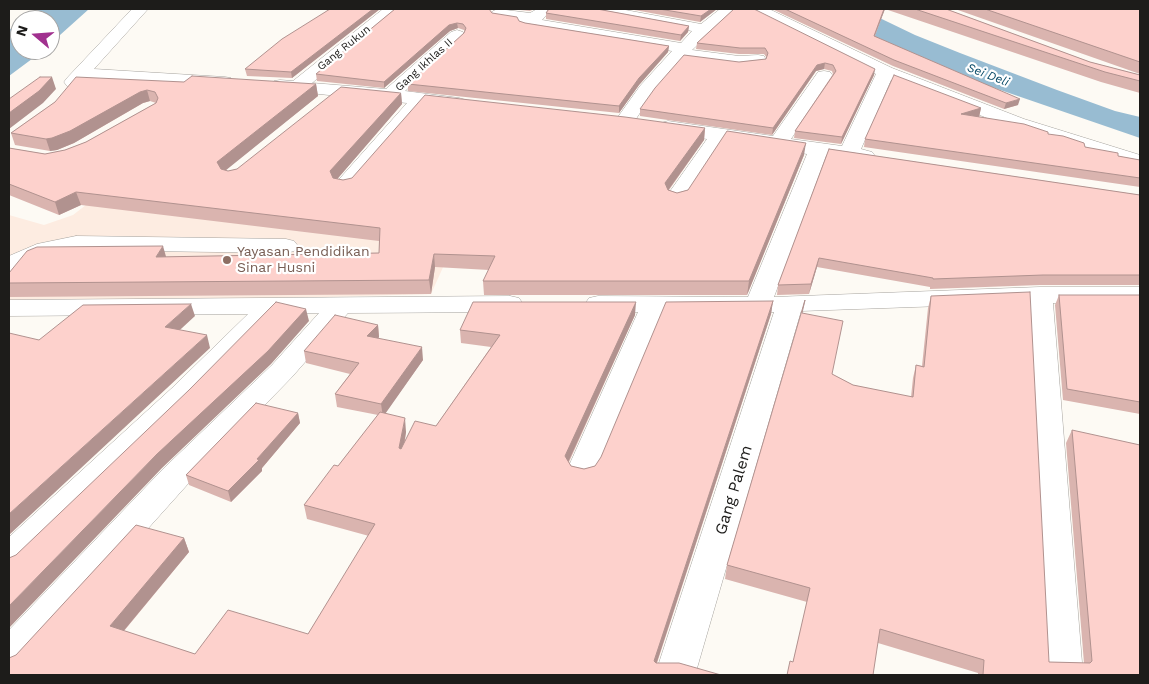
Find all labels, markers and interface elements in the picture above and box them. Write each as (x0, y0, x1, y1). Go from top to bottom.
north arrow (10, 10, 60, 60)
text: N (12, 23, 31, 38)
street label: Gang Rukun (315, 23, 373, 73)
street label: Gang Ikhlas II (393, 36, 455, 94)
water label: Sei Deli (965, 60, 1011, 90)
place label: Yayasan Pendidikan Sinar Husni (237, 244, 370, 276)
marker: Yayasan Pendidikan Sinar Husni (221, 254, 233, 266)
street label: Gang Palem (711, 443, 757, 537)

